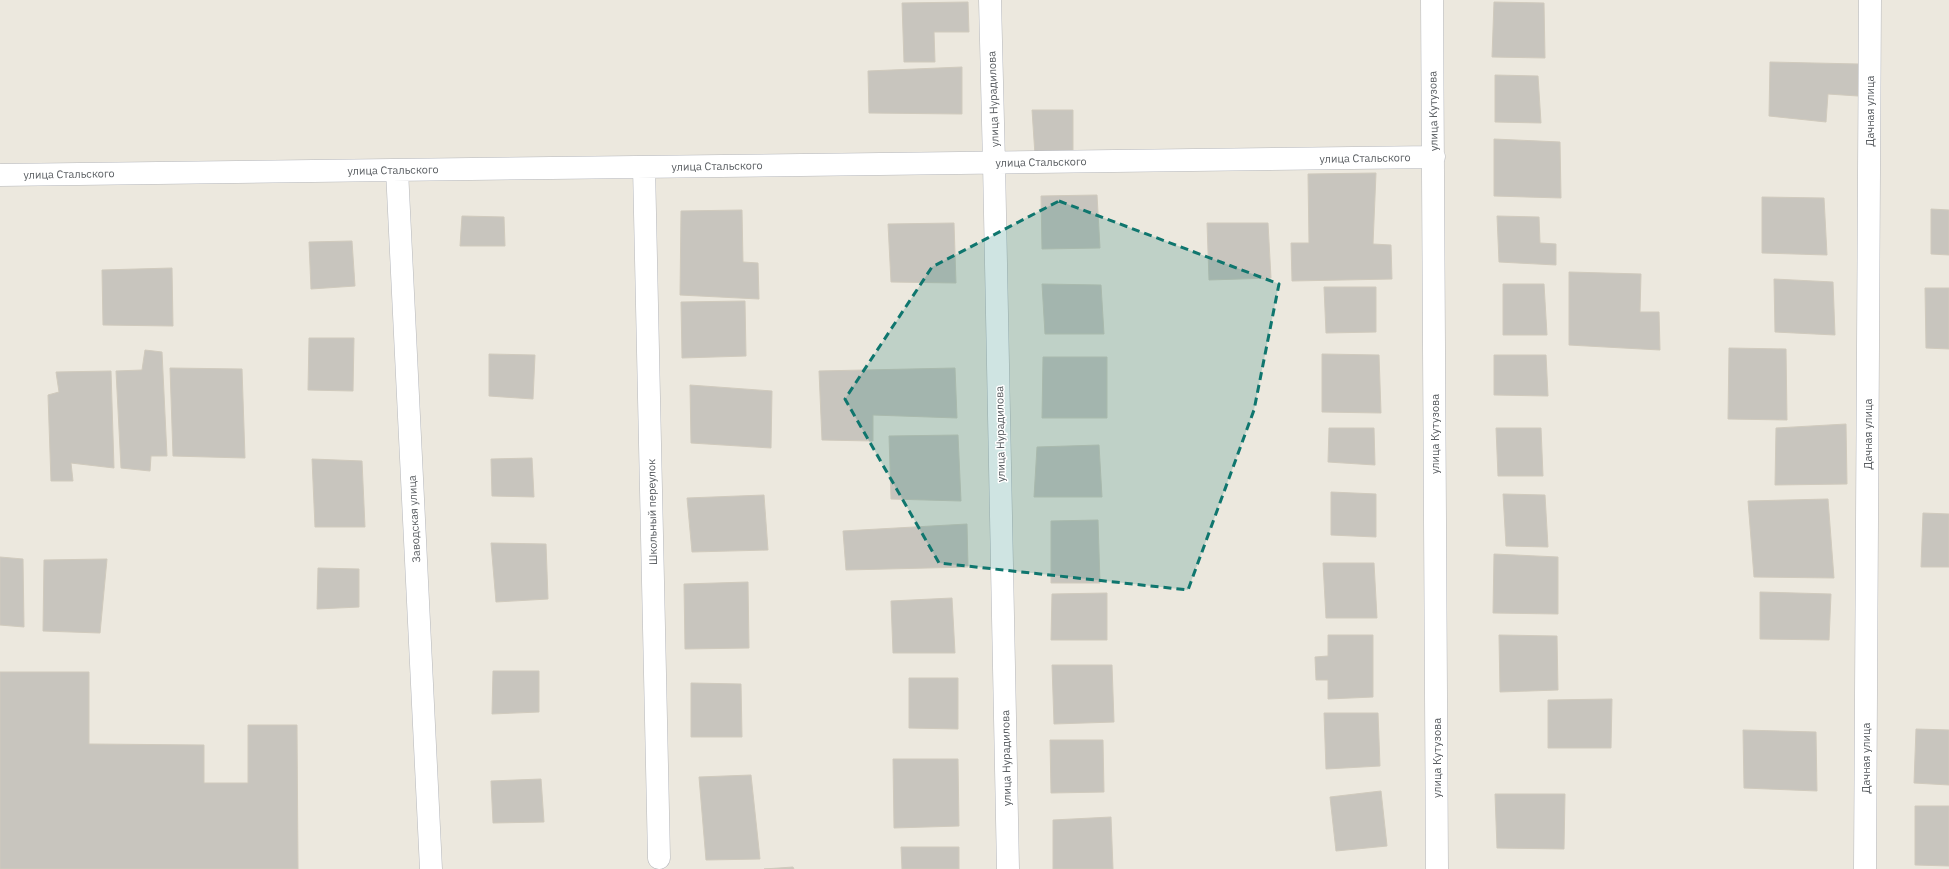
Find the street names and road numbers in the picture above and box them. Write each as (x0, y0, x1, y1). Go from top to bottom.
street label: улица Нурадилова (984, 51, 1002, 147)
street label: улица Кутузова (1425, 71, 1441, 151)
street label: Дачная улица (1863, 75, 1877, 146)
street label: улица Стальского (1319, 150, 1411, 166)
street label: улица Стальского (995, 154, 1087, 170)
street label: улица Стальского (671, 158, 763, 174)
street label: улица Стальского (347, 162, 439, 178)
street label: улица Стальского (23, 166, 115, 182)
street label: улица Нурадилова (992, 386, 1008, 482)
street label: улица Кутузова (1428, 394, 1442, 474)
street label: Дачная улица (1861, 398, 1875, 469)
street label: Школьный переулок (644, 459, 660, 565)
street label: Заводская улица (405, 475, 423, 563)
street label: улица Нурадилова (998, 710, 1014, 806)
street label: улица Кутузова (1430, 718, 1444, 798)
street label: Дачная улица (1859, 722, 1873, 793)

